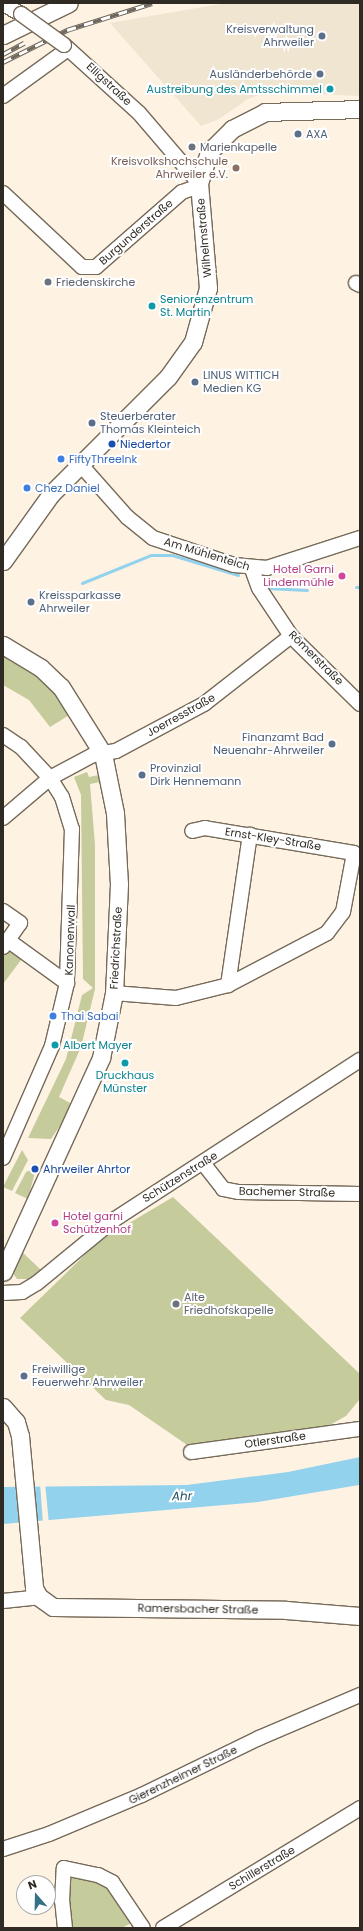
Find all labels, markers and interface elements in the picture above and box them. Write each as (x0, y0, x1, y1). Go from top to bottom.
place label: Kreisverwaltung Ahrweiler (226, 23, 314, 49)
marker: Kreisverwaltung Ahrweiler (317, 31, 327, 41)
street label: Elligstraße (84, 60, 134, 108)
place label: Ausländerbehörde (210, 67, 312, 81)
marker: Ausländerbehörde (315, 69, 325, 79)
place label: Austreibung des Amtsschimmel (147, 82, 322, 96)
marker: Austreibung des Amtsschimmel (325, 84, 335, 94)
place label: AXA (306, 127, 328, 141)
marker: AXA (293, 129, 303, 139)
place label: Marienkapelle (200, 140, 277, 154)
marker: Marienkapelle (187, 142, 197, 152)
place label: Kreisvolkshochschule Ahrweiler e.V. (111, 155, 228, 181)
marker: Kreisvolkshochschule Ahrweiler e.V. (231, 163, 241, 173)
street label: Burgunderstraße (96, 196, 176, 268)
street label: Wilhelmstraße (194, 198, 214, 278)
place label: Friedenskirche (56, 275, 135, 289)
marker: Friedenskirche (43, 277, 53, 287)
place label: Seniorenzentrum St. Martin (160, 293, 253, 319)
marker: Seniorenzentrum St. Martin (147, 301, 157, 311)
place label: LINUS WITTICH Medien KG (203, 369, 279, 395)
marker: LINUS WITTICH Medien KG (190, 377, 200, 387)
place label: Steuerberater Thomas Kleinteich (100, 410, 201, 436)
marker: Steuerberater Thomas Kleinteich (87, 418, 97, 428)
place label: Niedertor (120, 437, 171, 451)
marker: Niedertor (107, 439, 117, 449)
place label: FiftyThreeInk (69, 452, 137, 466)
marker: FiftyThreeInk (56, 454, 66, 464)
place label: Chez Daniel (35, 481, 100, 495)
marker: Chez Daniel (22, 483, 32, 493)
street label: Am Mühlenteich (162, 535, 252, 573)
place label: Hotel Garni Lindenmühle (263, 563, 334, 589)
marker: Hotel Garni Lindenmühle (337, 571, 347, 581)
place label: Kreissparkasse Ahrweiler (39, 589, 121, 615)
marker: Kreissparkasse Ahrweiler (26, 597, 36, 607)
street label: Römerstraße (286, 628, 346, 688)
street label: Joerresstraße (145, 691, 217, 739)
place label: Finanzamt Bad Neuenahr-Ahrweiler (213, 731, 324, 757)
marker: Finanzamt Bad Neuenahr-Ahrweiler (327, 739, 337, 749)
place label: Provinzial Dirk Hennemann (150, 762, 241, 788)
marker: Provinzial Dirk Hennemann (137, 770, 147, 780)
street label: Ernst-Kley-Straße (224, 825, 322, 853)
street label: Kanonenwall (62, 904, 78, 976)
street label: Friedrichstraße (107, 906, 125, 990)
place label: Thai Sabai (61, 1009, 119, 1023)
marker: Thai Sabai (48, 1011, 58, 1021)
place label: Albert Mayer (63, 1038, 132, 1052)
marker: Albert Mayer (50, 1040, 60, 1050)
marker: Druckhaus Münster (120, 1058, 130, 1068)
place label: Druckhaus Münster (96, 1069, 154, 1095)
street label: Schützenstraße (140, 1149, 220, 1205)
place label: Ahrweiler Ahrtor (43, 1162, 130, 1176)
marker: Ahrweiler Ahrtor (30, 1164, 40, 1174)
street label: Bachemer Straße (239, 1185, 335, 1199)
place label: Hotel garni Schützenhof (63, 1210, 131, 1236)
marker: Hotel garni Schützenhof (50, 1218, 60, 1228)
place label: Alte Friedhofskapelle (184, 1291, 274, 1317)
marker: Alte Friedhofskapelle (171, 1299, 181, 1309)
place label: Freiwillige Feuerwehr Ahrweiler (32, 1363, 143, 1389)
marker: Freiwillige Feuerwehr Ahrweiler (19, 1371, 29, 1381)
street label: Otlerstraße (243, 1429, 307, 1451)
water label: Ahr (172, 1489, 192, 1503)
street label: Ramersbacher Straße (137, 1601, 259, 1617)
street label: Gierenzheimer Straße (127, 1743, 239, 1807)
street label: Schillerstraße (227, 1843, 297, 1893)
north arrow (16, 1875, 56, 1915)
text: N (26, 1876, 39, 1894)

